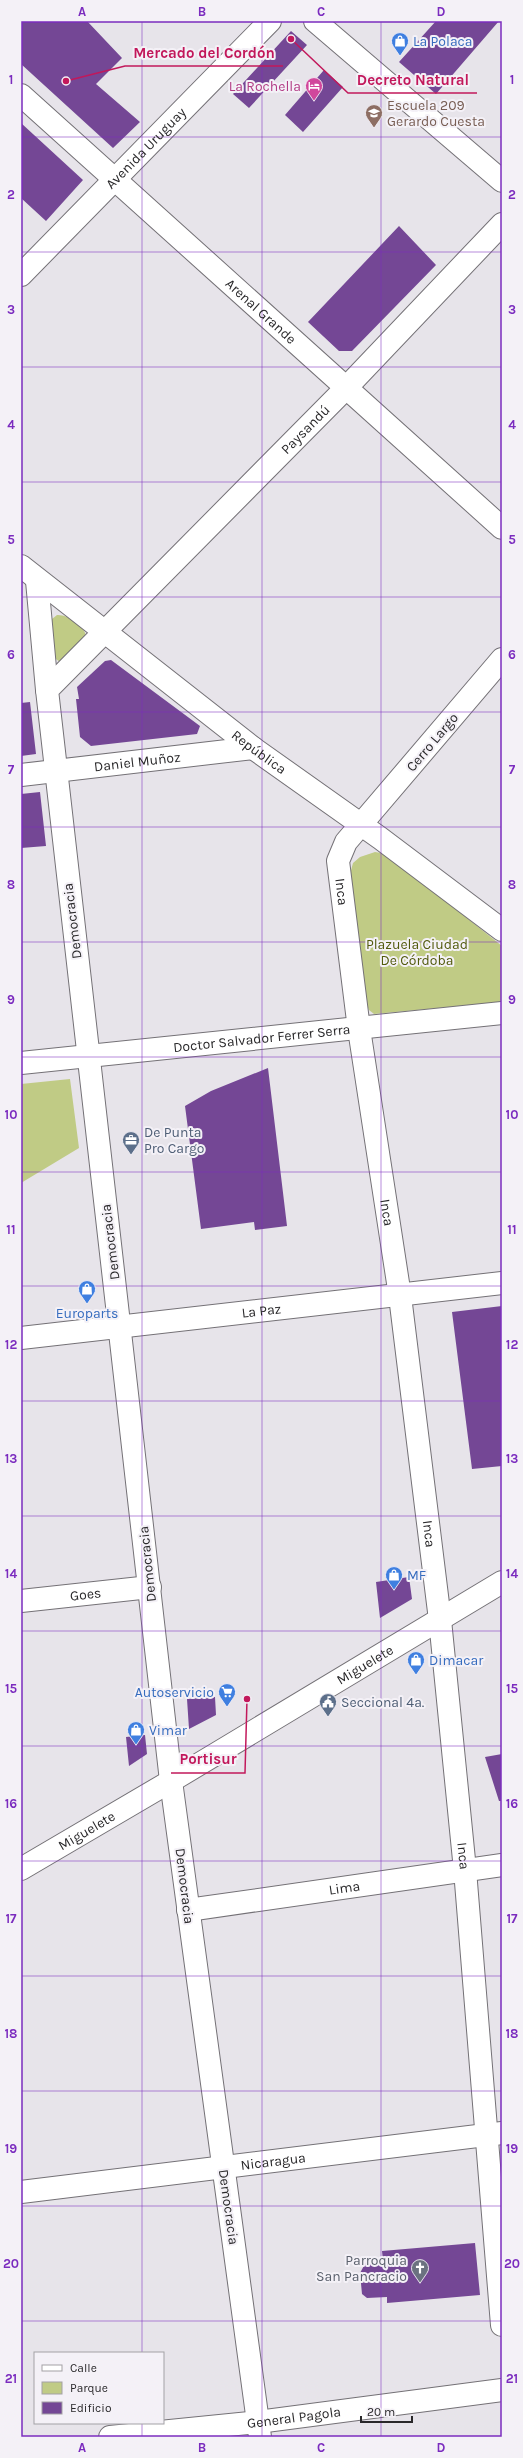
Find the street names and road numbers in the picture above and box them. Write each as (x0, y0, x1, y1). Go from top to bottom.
street label: Avenida Uruguay (102, 104, 190, 193)
street label: Arenal Grande (222, 275, 300, 348)
street label: Paysandú (278, 401, 334, 458)
street label: Cerro Largo (403, 709, 462, 775)
street label: República (228, 726, 289, 778)
street label: Daniel Muñoz (93, 748, 182, 775)
street label: Inca (331, 877, 351, 906)
street label: Democracia (59, 882, 86, 960)
street label: Doctor Salvador Ferrer Serra (172, 1021, 351, 1056)
street label: Inca (376, 1198, 397, 1227)
street label: Democracia (97, 1203, 124, 1281)
street label: La Paz (241, 1300, 282, 1322)
street label: Inca (419, 1519, 439, 1548)
street label: Democracia (135, 1525, 160, 1603)
street label: Goes (69, 1584, 102, 1605)
street label: Miguelete (334, 1641, 397, 1689)
street label: Miguelete (55, 1808, 118, 1854)
street label: Inca (453, 1841, 473, 1870)
street label: Democracia (171, 1847, 198, 1925)
street label: Lima (328, 1877, 361, 1899)
street label: Nicaragua (240, 2149, 307, 2174)
street label: Democracia (215, 2168, 242, 2246)
street label: General Pagola (246, 2403, 342, 2432)

